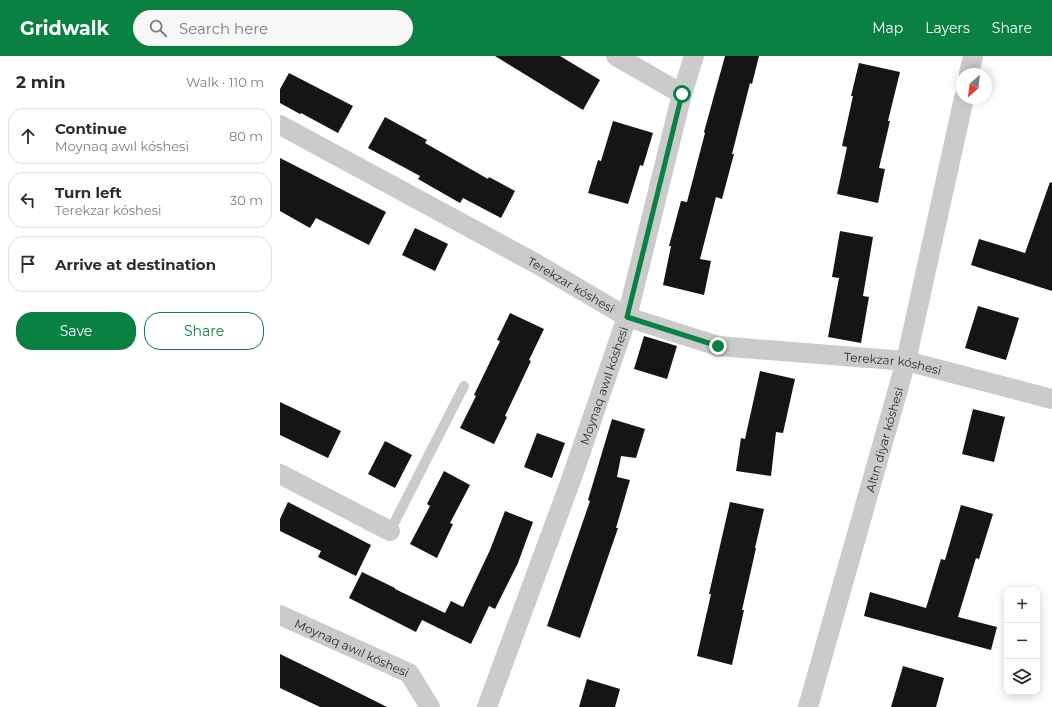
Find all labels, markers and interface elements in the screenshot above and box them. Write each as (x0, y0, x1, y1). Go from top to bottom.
search box (133, 10, 413, 46)
text: Gridwalk (20, 17, 109, 40)
icon: search (147, 17, 169, 39)
text: Search here (179, 19, 268, 38)
text: Map (872, 19, 903, 37)
text: Layers (925, 19, 970, 37)
text: Share (992, 19, 1032, 37)
north arrow (956, 68, 992, 104)
text: 2 min (16, 72, 66, 92)
text: Walk · 110 m (186, 74, 264, 90)
route start (673, 85, 691, 103)
text: Continue (55, 119, 127, 138)
icon: ahead (17, 125, 39, 147)
text: 80 m (229, 128, 263, 144)
text: Moynaq awıl kóshesi (55, 138, 189, 154)
text: Turn left (55, 183, 122, 202)
icon: left (17, 189, 39, 211)
text: 30 m (230, 192, 263, 208)
text: Terekzar kóshesi (55, 202, 162, 218)
icon: arrive (17, 253, 39, 275)
street label: Terekzar kóshesi (525, 253, 618, 316)
text: Arrive at destination (55, 255, 216, 274)
button: Save (16, 312, 136, 350)
button: Share (144, 312, 264, 350)
street label: Moynaq awıl kóshesi (576, 324, 631, 446)
route end (709, 337, 727, 355)
street label: Terekzar kóshesi (844, 349, 943, 377)
street label: Altın diyar kóshesi (862, 385, 906, 494)
map controls (1004, 587, 1040, 695)
button: + (1004, 587, 1040, 623)
street label: Moynaq awıl kóshesi (293, 615, 412, 680)
button: − (1004, 623, 1040, 659)
button: layers (1004, 659, 1040, 695)

